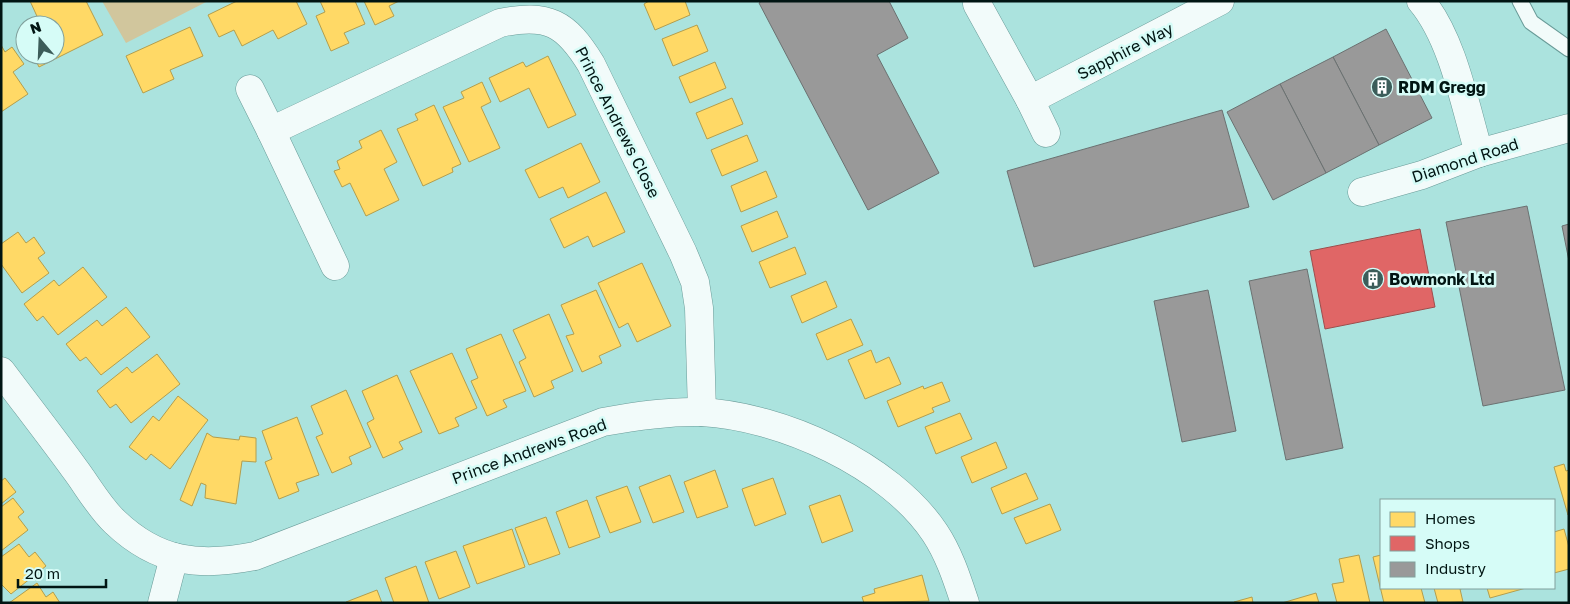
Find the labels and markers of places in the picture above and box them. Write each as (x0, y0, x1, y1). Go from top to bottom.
building icon: RDM Gregg (1370, 75, 1394, 99)
place label: RDM Gregg (1398, 77, 1486, 97)
building icon: Bowmonk Ltd (1361, 267, 1385, 291)
place label: Bowmonk Ltd (1389, 269, 1495, 289)

